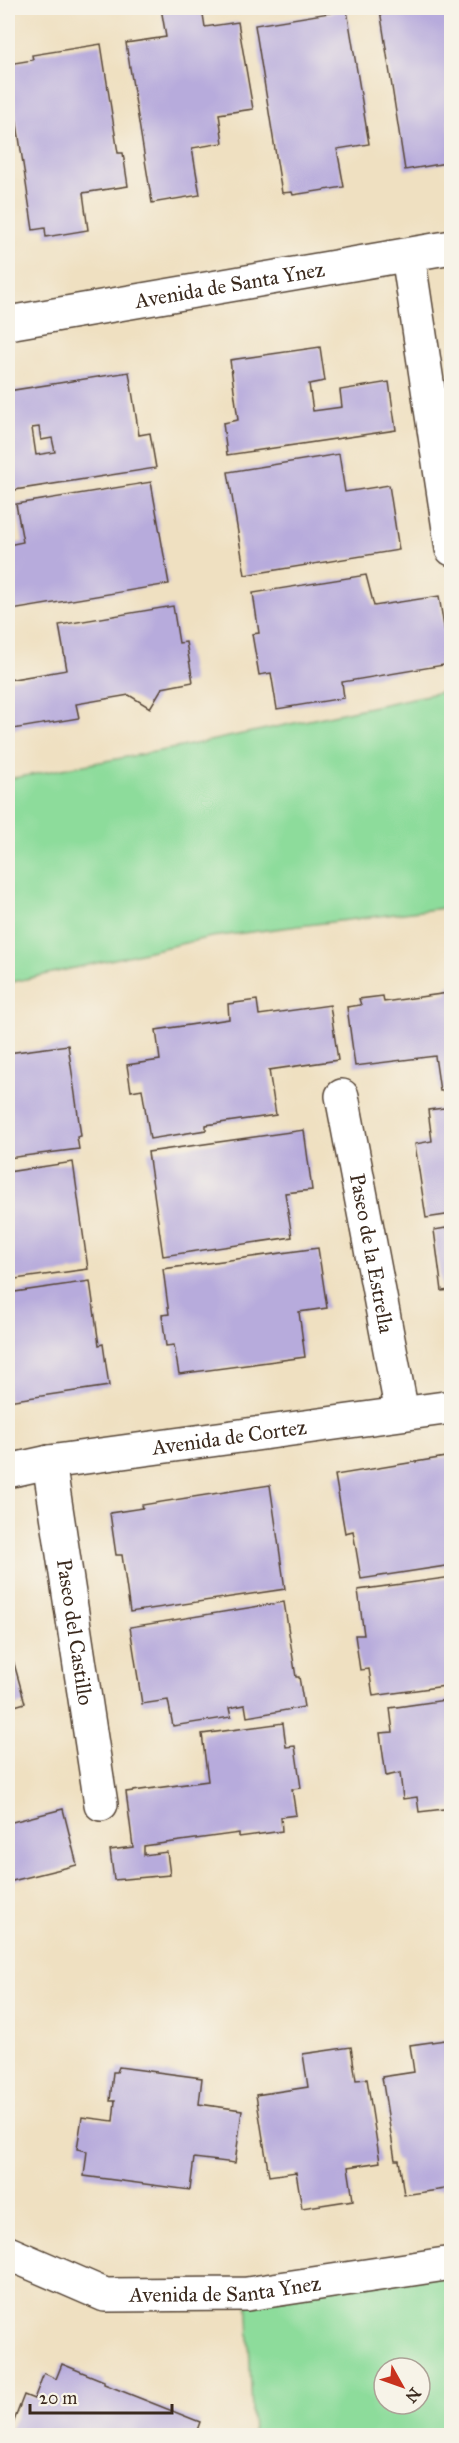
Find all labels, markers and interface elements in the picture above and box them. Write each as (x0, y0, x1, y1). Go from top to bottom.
street label: Avenida de Santa Ynez (132, 256, 327, 314)
street label: Paseo de la Estrella (344, 1171, 400, 1335)
street label: Avenida de Cortez (150, 1414, 308, 1461)
street label: Paseo del Castillo (51, 1557, 99, 1707)
street label: Avenida de Santa Ynez (128, 2270, 323, 2308)
north arrow (372, 2356, 432, 2416)
scale bar (30, 2377, 172, 2415)
text: N (401, 2384, 425, 2407)
text: 20 m (39, 2387, 77, 2409)

